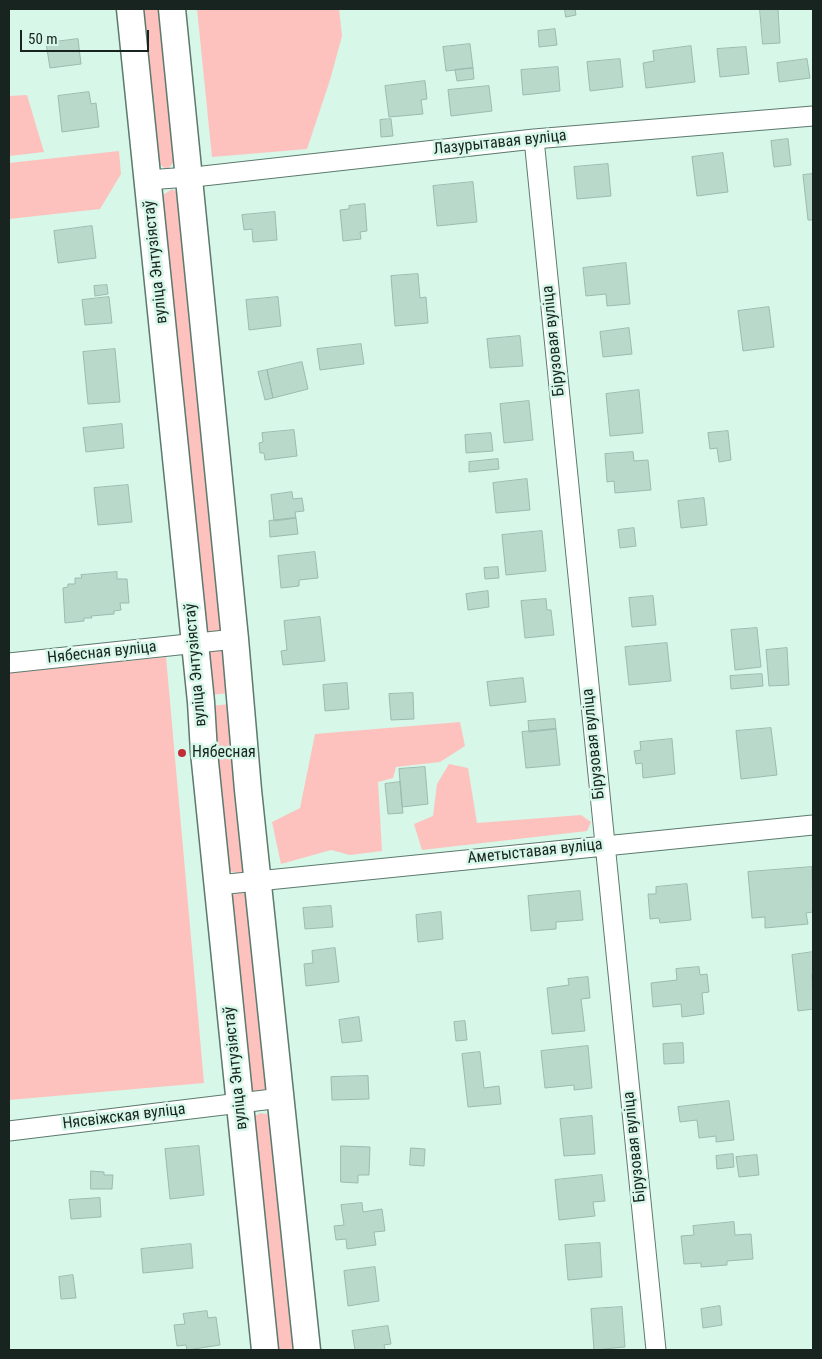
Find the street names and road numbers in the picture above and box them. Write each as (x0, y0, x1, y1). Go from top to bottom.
street label: Лазурытавая вуліца (432, 126, 568, 160)
street label: вуліца Энтузіястаў (140, 199, 172, 325)
street label: Бірузовая вуліца (539, 285, 569, 397)
street label: вуліца Энтузіястаў (181, 602, 211, 728)
street label: Нябесная вуліца (46, 638, 158, 668)
street label: Бірузовая вуліца (579, 688, 609, 800)
street label: Аметыставая вуліца (467, 835, 603, 869)
street label: вуліца Энтузіястаў (220, 1005, 252, 1131)
street label: Бірузовая вуліца (620, 1091, 650, 1203)
street label: Нясвіжская вуліца (62, 1100, 186, 1134)

